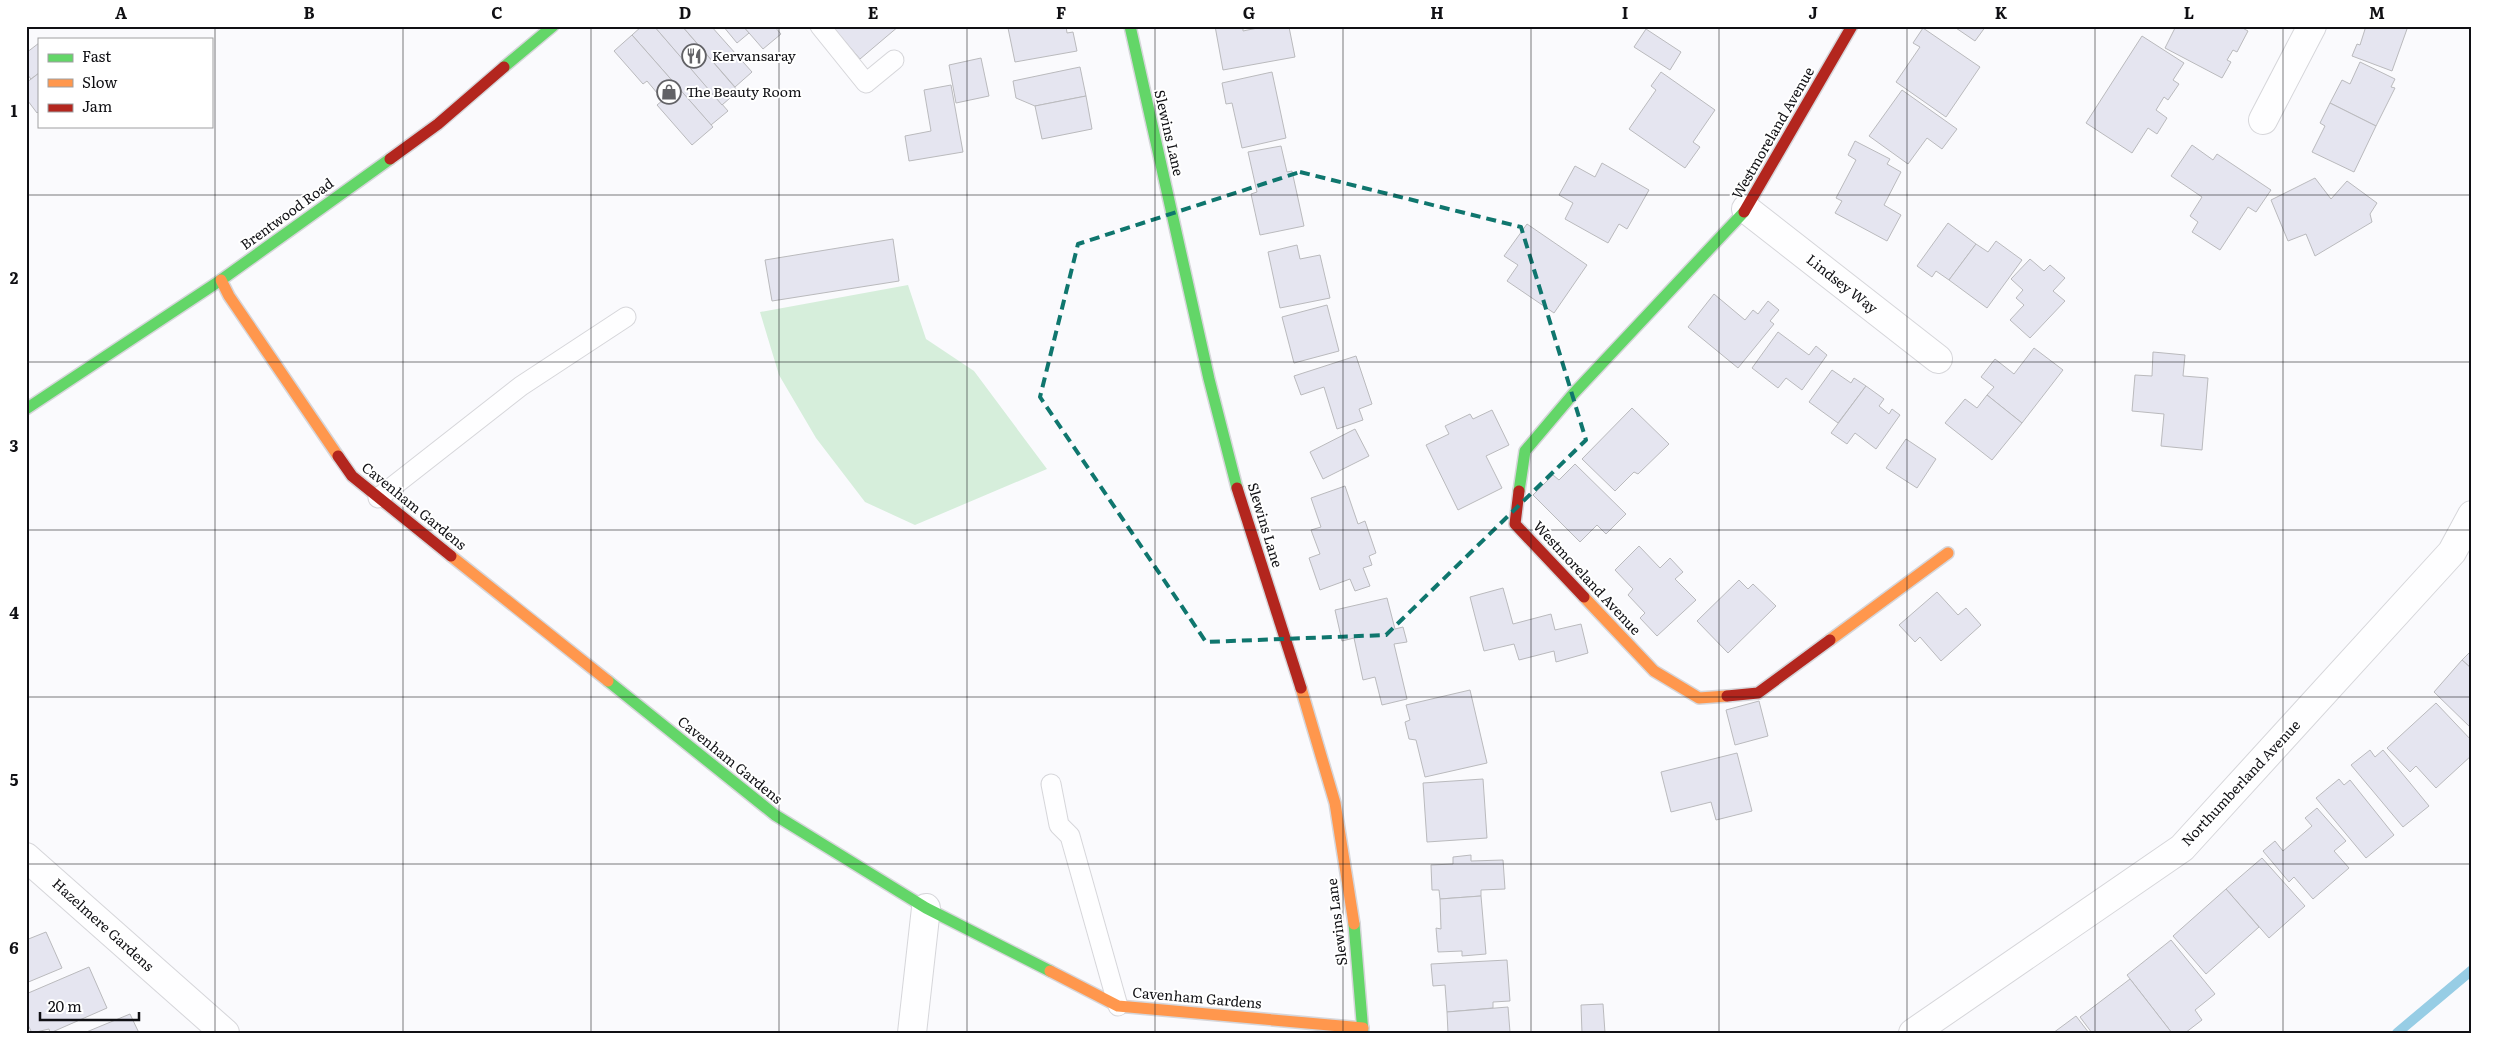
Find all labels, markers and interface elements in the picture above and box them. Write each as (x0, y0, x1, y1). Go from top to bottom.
text: A (115, 0, 127, 24)
text: B (303, 0, 315, 24)
text: C (491, 0, 503, 24)
text: D (679, 0, 691, 24)
text: E (868, 0, 879, 24)
text: F (1056, 0, 1066, 24)
text: G (1243, 0, 1255, 24)
text: H (1430, 0, 1444, 24)
text: I (1622, 0, 1628, 24)
text: J (1808, 0, 1818, 24)
text: K (1995, 0, 2008, 24)
text: L (2184, 0, 2194, 24)
text: M (2369, 0, 2385, 24)
legend (38, 38, 212, 128)
restaurant icon: Kervansaray (681, 43, 707, 69)
text: Fast (82, 44, 111, 67)
place label: Kervansaray (712, 45, 797, 65)
street label: Westmoreland Avenue (1726, 63, 1818, 202)
text: Slow (82, 70, 117, 93)
shop icon: The Beauty Room (656, 79, 682, 105)
place label: The Beauty Room (686, 81, 802, 101)
street label: Slewins Lane (1150, 88, 1190, 178)
text: Jam (82, 94, 113, 117)
text: 1 (11, 98, 18, 122)
street label: Brentwood Road (236, 172, 337, 254)
street label: Lindsey Way (1803, 249, 1883, 318)
text: 2 (10, 265, 19, 289)
text: 3 (10, 433, 19, 457)
street label: Cavenham Gardens (358, 457, 471, 554)
street label: Slewins Lane (1244, 480, 1288, 570)
street label: Westmoreland Avenue (1529, 516, 1646, 639)
text: 4 (9, 600, 19, 624)
street label: Cavenham Gardens (674, 711, 787, 808)
street label: Northumberland Avenue (2176, 715, 2304, 850)
text: 5 (10, 767, 19, 791)
street label: Hazelmere Gardens (49, 873, 159, 975)
street label: Slewins Lane (1321, 877, 1351, 967)
text: 6 (9, 935, 19, 959)
street label: Cavenham Gardens (1132, 981, 1262, 1013)
scale bar (40, 989, 139, 1021)
text: 20 m (48, 994, 82, 1017)

